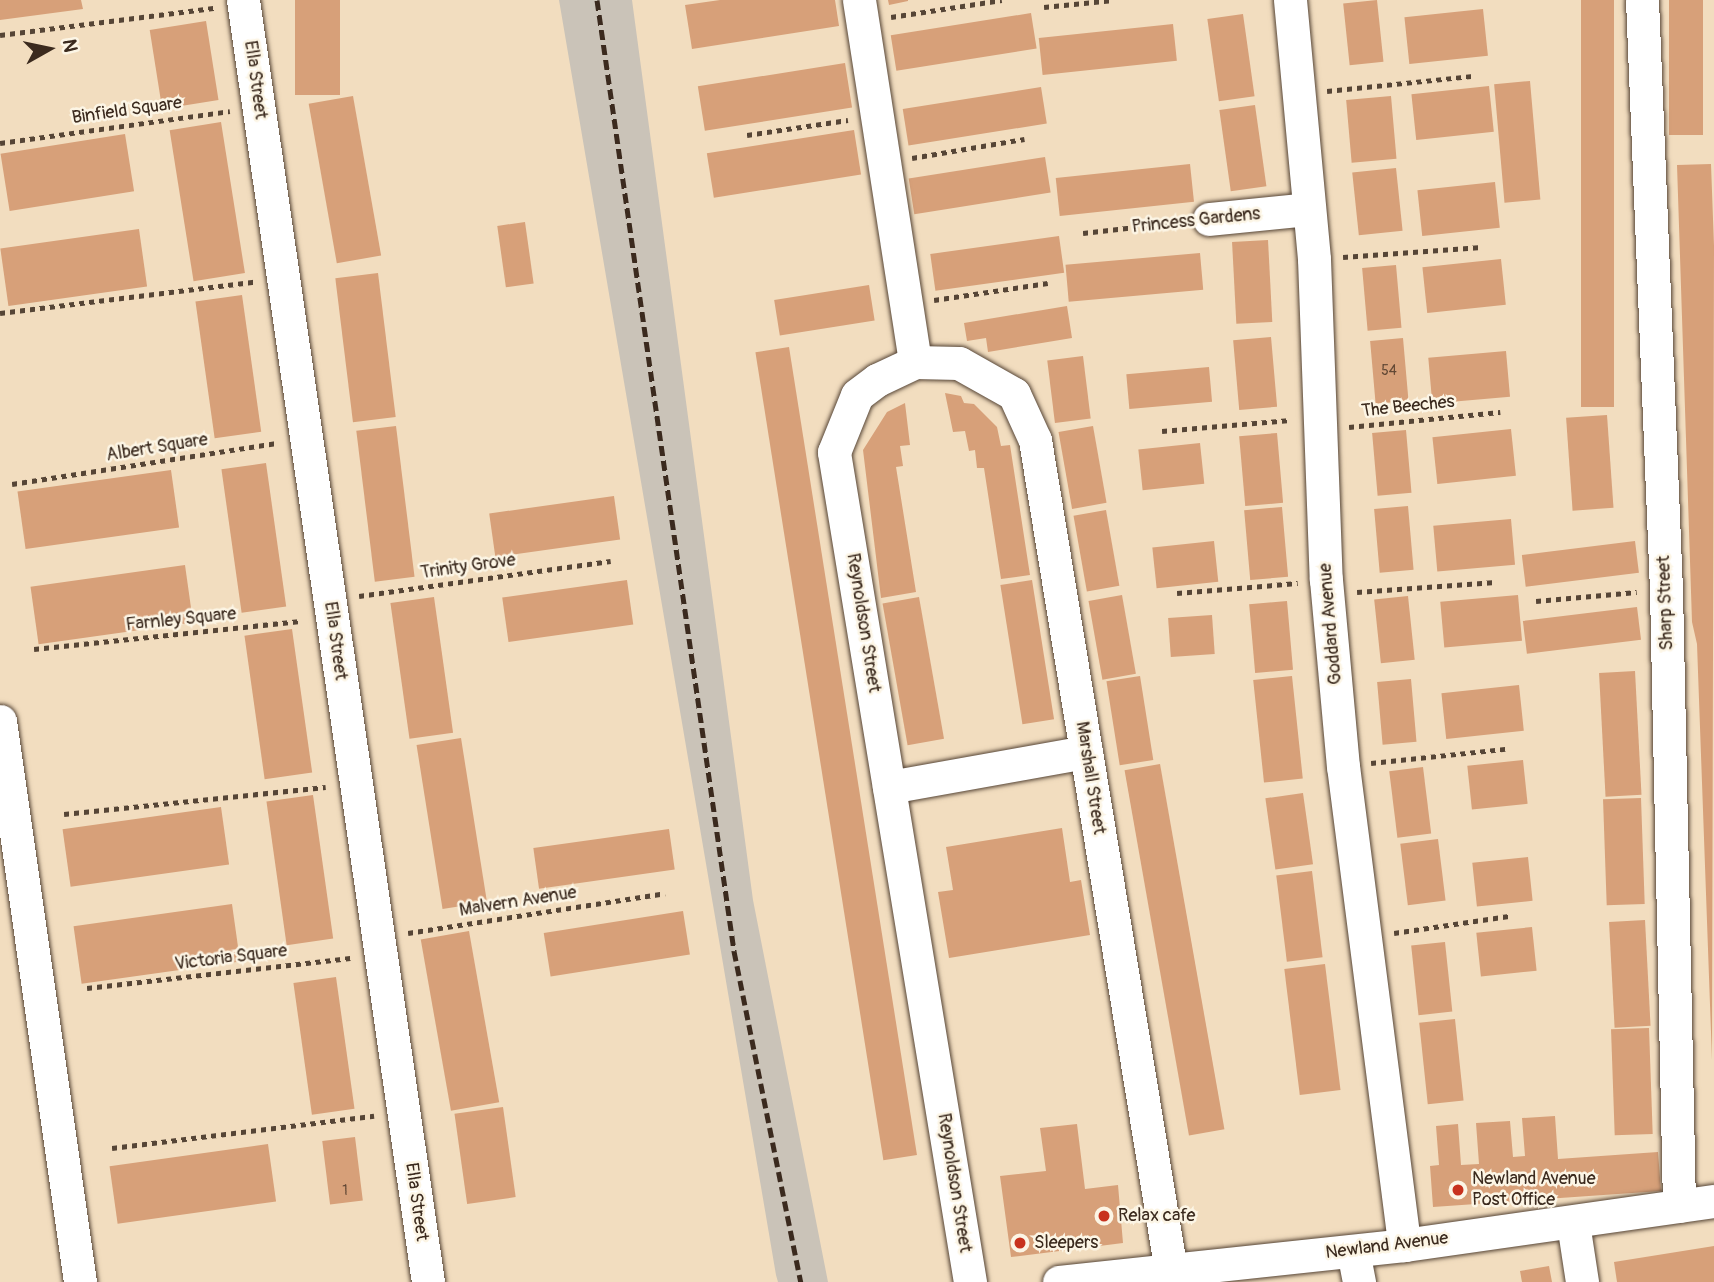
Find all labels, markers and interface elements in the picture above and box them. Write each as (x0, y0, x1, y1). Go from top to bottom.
north arrow (14, 14, 84, 84)
text: N (57, 37, 83, 54)
street label: Ella Street (239, 39, 271, 121)
street label: Binfield Square (70, 93, 184, 129)
street label: Princess Gardens (1131, 204, 1261, 238)
house number: 54 (1381, 363, 1397, 379)
street label: The Beeches (1360, 391, 1456, 423)
street label: Albert Square (105, 429, 209, 467)
street label: Trinity Grove (419, 550, 517, 584)
street label: Reynoldson Street (841, 552, 885, 694)
street label: Sharp Street (1654, 555, 1678, 651)
street label: Goddard Avenue (1315, 562, 1347, 686)
street label: Ella Street (319, 600, 351, 682)
street label: Farnley Square (125, 603, 237, 637)
street label: Marshall Street (1070, 720, 1110, 836)
street label: Malvern Avenue (458, 882, 578, 922)
street label: Victoria Square (173, 940, 289, 976)
street label: Reynoldson Street (932, 1112, 976, 1254)
street label: Ella Street (400, 1161, 432, 1243)
place label: Newland Avenue Post Office (1472, 1169, 1596, 1212)
marker: Newland Avenue Post Office (1450, 1182, 1466, 1198)
house number: 1 (342, 1183, 348, 1199)
place label: Relax cafe (1118, 1205, 1195, 1227)
marker: Relax cafe (1096, 1208, 1112, 1224)
street label: Newland Avenue (1324, 1228, 1450, 1264)
place label: Sleepers (1034, 1232, 1098, 1254)
marker: Sleepers (1012, 1235, 1028, 1251)

